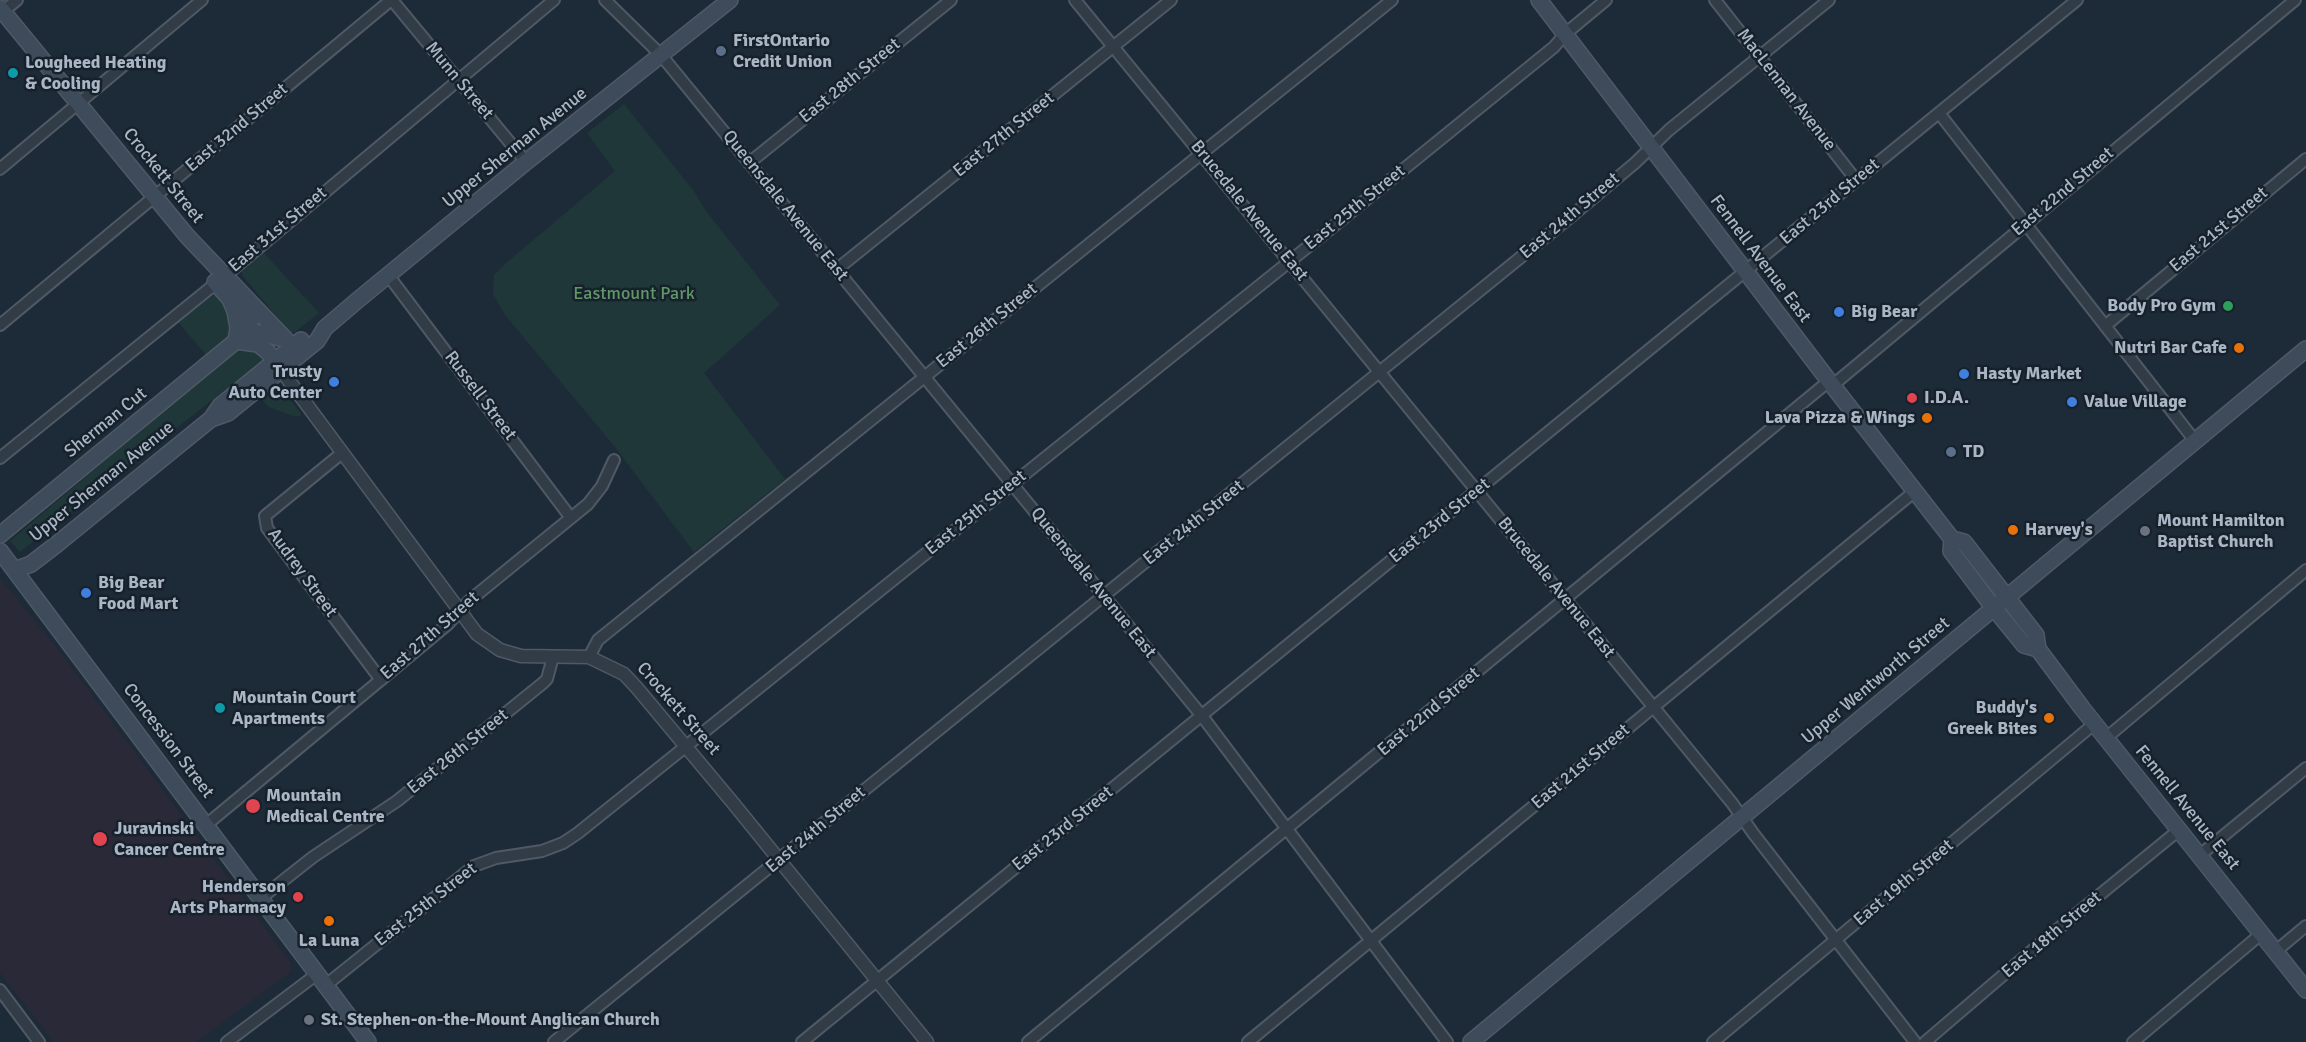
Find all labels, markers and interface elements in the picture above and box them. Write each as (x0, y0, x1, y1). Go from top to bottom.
street label: MacLennan Avenue (1732, 25, 1840, 155)
place label: FirstOntario Credit Union (733, 30, 832, 72)
street label: East 28th Street (795, 34, 905, 128)
street label: Munn Street (420, 38, 498, 124)
marker: FirstOntario Credit Union (714, 44, 728, 58)
place label: Lougheed Heating & Cooling (25, 52, 166, 94)
marker: Lougheed Heating & Cooling (6, 66, 20, 80)
street label: East 32nd Street (181, 79, 293, 177)
street label: Upper Sherman Avenue (438, 83, 592, 213)
street label: East 27th Street (949, 88, 1059, 182)
street label: Crockett Street (118, 124, 208, 228)
street label: Queensdale Avenue East (718, 126, 852, 286)
street label: Brucedale Avenue East (1186, 136, 1312, 286)
street label: East 22nd Street (2007, 143, 2119, 241)
street label: East 23rd Street (1776, 154, 1884, 250)
street label: East 25th Street (1300, 161, 1410, 255)
street label: East 24th Street (1516, 168, 1624, 264)
street label: East 31st Street (224, 183, 332, 277)
street label: East 21st Street (2165, 183, 2273, 277)
street label: Fennell Avenue East (1705, 191, 1815, 327)
street label: East 26th Street (932, 279, 1042, 373)
park label: Eastmount Park (573, 283, 695, 305)
place label: Body Pro Gym (2107, 295, 2216, 317)
marker: Body Pro Gym (2221, 299, 2235, 313)
place label: Big Bear (1851, 301, 1917, 323)
marker: Big Bear (1832, 305, 1846, 319)
place label: Nutri Bar Cafe (2114, 337, 2227, 359)
marker: Nutri Bar Cafe (2232, 341, 2246, 355)
street label: Russell Street (439, 347, 521, 445)
place label: Trusty Auto Center (229, 361, 322, 404)
place label: Hasty Market (1976, 363, 2082, 385)
marker: Hasty Market (1957, 367, 1971, 381)
marker: Trusty Auto Center (327, 375, 341, 389)
street label: Sherman Cut (61, 383, 151, 463)
place label: I.D.A. (1924, 387, 1969, 409)
marker: I.D.A. (1905, 391, 1919, 405)
place label: Value Village (2084, 391, 2187, 413)
marker: Value Village (2065, 395, 2079, 409)
place label: Lava Pizza & Wings (1765, 407, 1915, 429)
marker: Lava Pizza & Wings (1920, 411, 1934, 425)
street label: Upper Sherman Avenue (25, 417, 179, 547)
place label: TD (1963, 441, 1984, 463)
marker: TD (1944, 445, 1958, 459)
street label: East 25th Street (921, 466, 1031, 560)
street label: East 23rd Street (1385, 474, 1495, 568)
street label: East 24th Street (1139, 476, 1249, 570)
street label: Queensdale Avenue East (1026, 503, 1160, 663)
place label: Mount Hamilton Baptist Church (2157, 510, 2285, 552)
street label: Brucedale Avenue East (1493, 513, 1619, 663)
place label: Harvey's (2025, 519, 2093, 541)
marker: Harvey's (2006, 523, 2020, 537)
street label: Audrey Street (263, 524, 341, 622)
marker: Mount Hamilton Baptist Church (2138, 524, 2152, 538)
place label: Big Bear Food Mart (98, 572, 178, 614)
marker: Big Bear Food Mart (79, 586, 93, 600)
street label: East 27th Street (376, 587, 484, 685)
street label: Upper Wentworth Street (1798, 613, 1954, 749)
street label: Crockett Street (632, 658, 724, 760)
street label: East 22nd Street (1373, 663, 1485, 761)
street label: Concession Street (118, 679, 218, 803)
place label: Mountain Court Apartments (232, 687, 356, 730)
place label: Buddy's Greek Bites (1947, 697, 2037, 740)
marker: Mountain Court Apartments (213, 701, 227, 715)
street label: East 26th Street (403, 705, 513, 799)
marker: Buddy's Greek Bites (2042, 711, 2056, 725)
street label: East 21st Street (1527, 720, 1635, 814)
street label: Fennell Avenue East (2130, 741, 2244, 875)
street label: East 24th Street (762, 782, 870, 878)
street label: East 23rd Street (1008, 782, 1118, 876)
place label: Mountain Medical Centre (266, 785, 385, 828)
marker: Mountain Medical Centre (244, 797, 262, 815)
place label: Juravinski Cancer Centre (114, 818, 225, 860)
marker: Juravinski Cancer Centre (91, 830, 109, 848)
street label: East 19th Street (1850, 835, 1958, 931)
street label: East 25th Street (371, 858, 481, 952)
place label: Henderson Arts Pharmacy (170, 876, 286, 918)
street label: East 18th Street (1998, 887, 2106, 983)
marker: Henderson Arts Pharmacy (291, 890, 305, 904)
marker: La Luna (322, 914, 336, 928)
place label: La Luna (299, 930, 359, 952)
place label: St. Stephen-on-the-Mount Anglican Church (321, 1009, 660, 1031)
marker: St. Stephen-on-the-Mount Anglican Church (302, 1013, 316, 1027)

